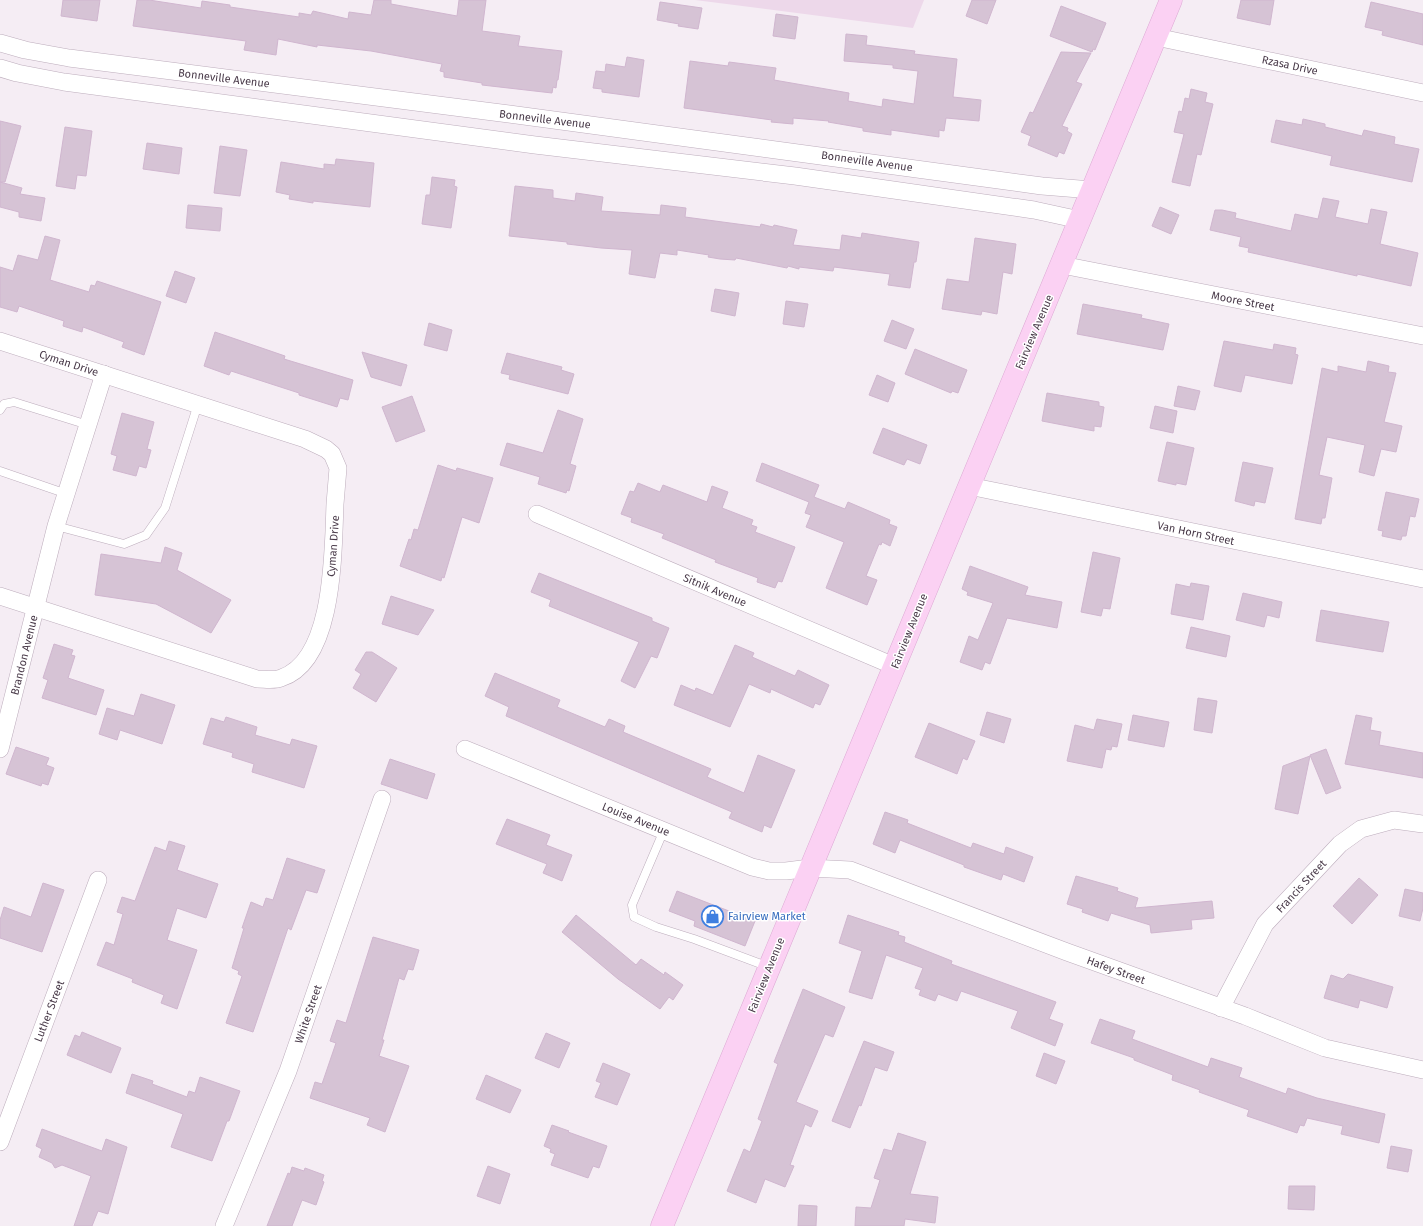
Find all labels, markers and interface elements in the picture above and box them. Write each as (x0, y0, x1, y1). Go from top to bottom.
street label: Rzasa Drive (1261, 53, 1319, 78)
street label: Bonneville Avenue (177, 66, 271, 91)
street label: Bonneville Avenue (498, 107, 592, 132)
street label: Bonneville Avenue (820, 149, 914, 174)
street label: Moore Street (1210, 289, 1276, 314)
street label: Fairview Avenue (1013, 293, 1056, 372)
street label: Cyman Drive (38, 348, 100, 379)
street label: Cyman Drive (325, 515, 342, 577)
street label: Van Horn Street (1156, 519, 1236, 548)
street label: Sitnik Avenue (681, 571, 748, 610)
street label: Fairview Avenue (888, 592, 930, 671)
street label: Brandon Avenue (8, 614, 41, 696)
street label: Louise Avenue (600, 800, 671, 839)
street label: Francis Street (1274, 857, 1329, 915)
shop icon: Fairview Market (699, 903, 725, 929)
place label: Fairview Market (728, 910, 806, 923)
street label: Fairview Avenue (745, 936, 787, 1015)
street label: Hafey Street (1085, 954, 1147, 987)
street label: Luther Street (32, 978, 67, 1044)
street label: White Street (292, 983, 325, 1045)

